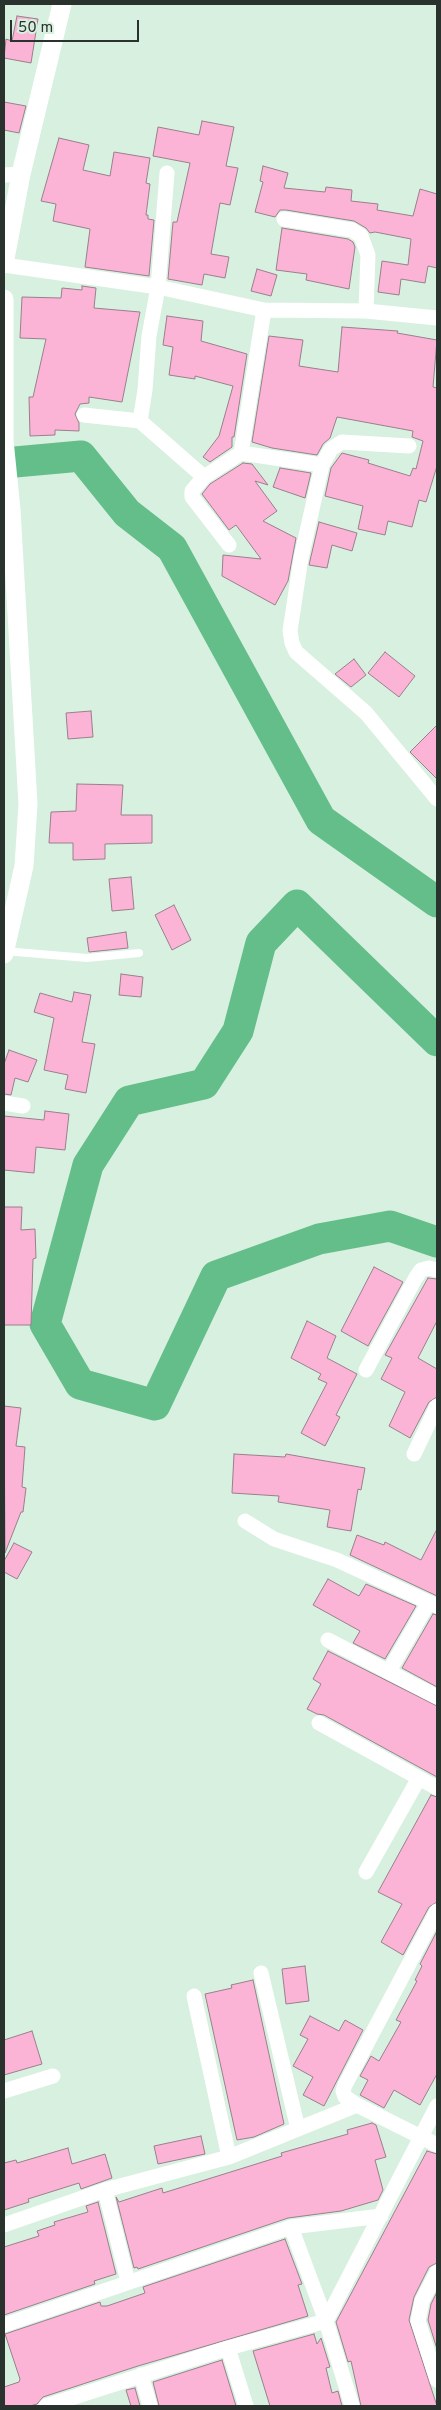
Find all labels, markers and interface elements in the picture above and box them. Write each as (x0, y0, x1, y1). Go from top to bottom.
scale bar (12, 10, 141, 42)
text: 50 m (18, 19, 53, 38)

